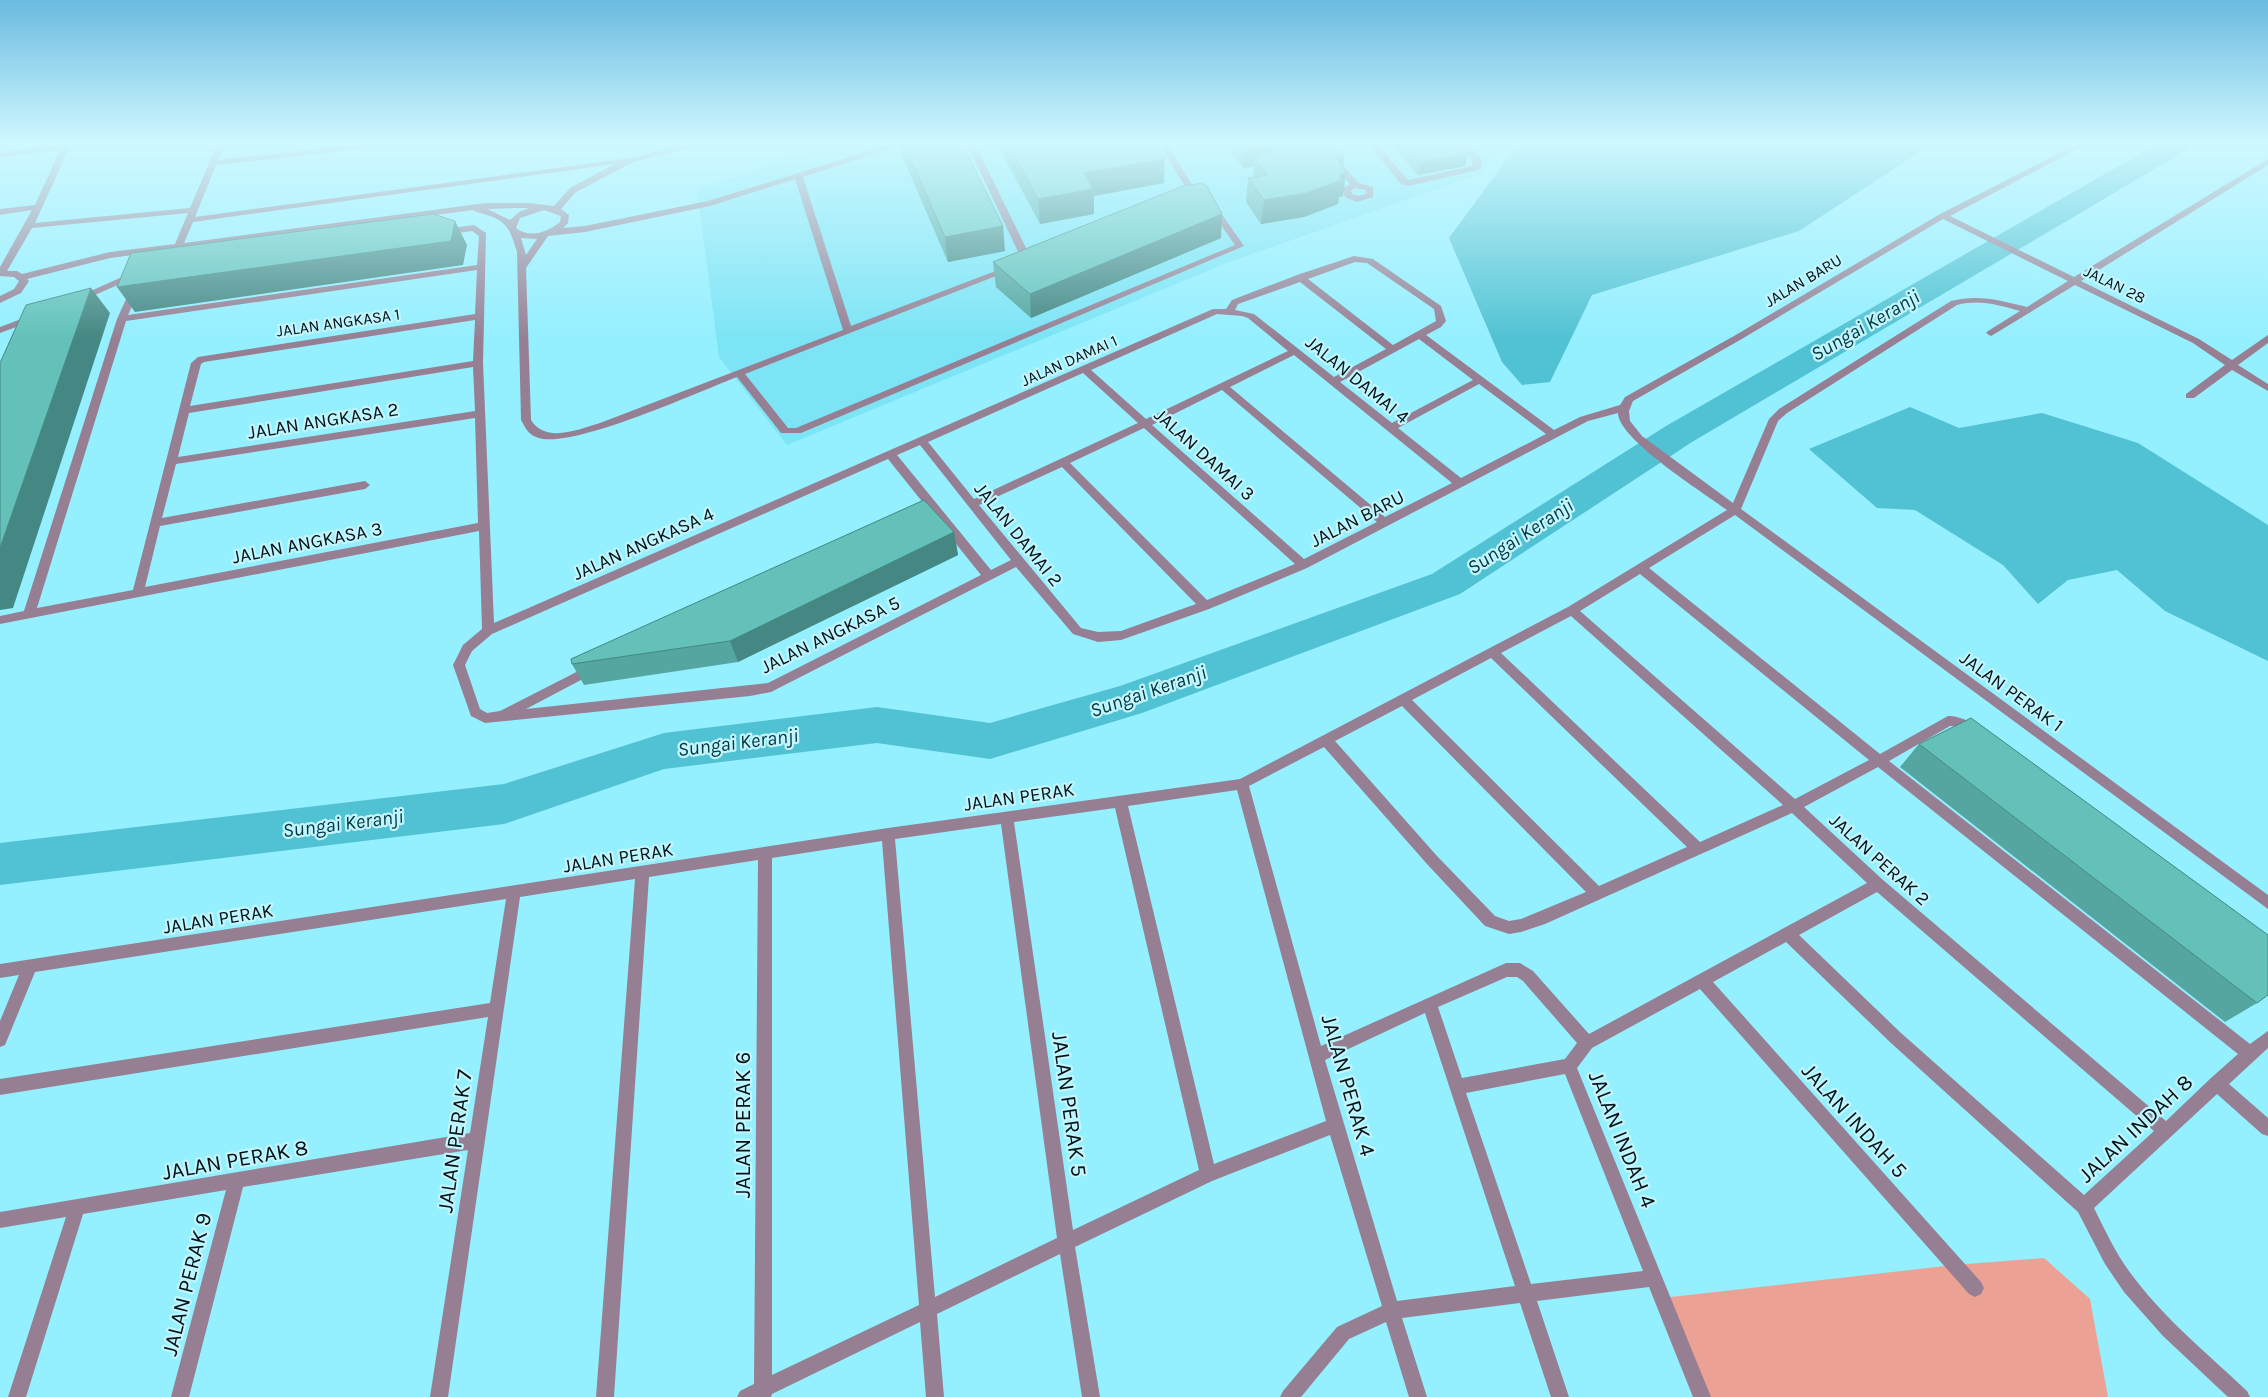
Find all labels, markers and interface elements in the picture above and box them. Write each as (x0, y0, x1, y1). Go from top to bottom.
street label: JALAN BARU (1761, 250, 1845, 311)
street label: JALAN 28 (2081, 261, 2149, 307)
water label: Sungai Keranji (1807, 285, 1924, 366)
street label: JALAN ANGKASA 1 (275, 304, 401, 341)
street label: JALAN DAMAI 1 (1018, 331, 1120, 390)
street label: JALAN DAMAI 4 (1301, 331, 1414, 428)
street label: JALAN ANGKASA 2 (246, 398, 400, 444)
street label: JALAN DAMAI 3 (1150, 404, 1259, 506)
street label: JALAN DAMAI 2 (970, 478, 1067, 591)
street label: JALAN BARU (1307, 486, 1408, 552)
water label: Sungai Keranji (1463, 494, 1578, 579)
street label: JALAN ANGKASA 4 (569, 503, 718, 585)
street label: JALAN ANGKASA 3 (230, 518, 384, 568)
street label: JALAN ANGKASA 5 (757, 592, 904, 678)
street label: JALAN PERAK 1 (1956, 647, 2067, 737)
water label: Sungai Keranji (1087, 661, 1209, 722)
water label: Sungai Keranji (676, 724, 800, 761)
street label: JALAN PERAK (963, 778, 1076, 816)
water label: Sungai Keranji (281, 805, 405, 842)
street label: JALAN PERAK 2 (1825, 809, 1934, 910)
street label: JALAN PERAK (562, 838, 675, 878)
street label: JALAN PERAK (162, 899, 275, 939)
street label: JALAN PERAK 4 (1315, 1011, 1381, 1159)
street label: JALAN PERAK 5 (1046, 1030, 1092, 1178)
street label: JALAN PERAK 6 (730, 1052, 756, 1198)
street label: JALAN INDAH 5 (1796, 1058, 1913, 1183)
street label: JALAN INDAH 4 (1583, 1067, 1661, 1212)
street label: JALAN PERAK 7 (432, 1068, 478, 1214)
street label: JALAN INDAH 8 (2073, 1069, 2198, 1188)
street label: JALAN PERAK 8 (160, 1134, 310, 1186)
street label: JALAN PERAK 9 (157, 1210, 217, 1359)

